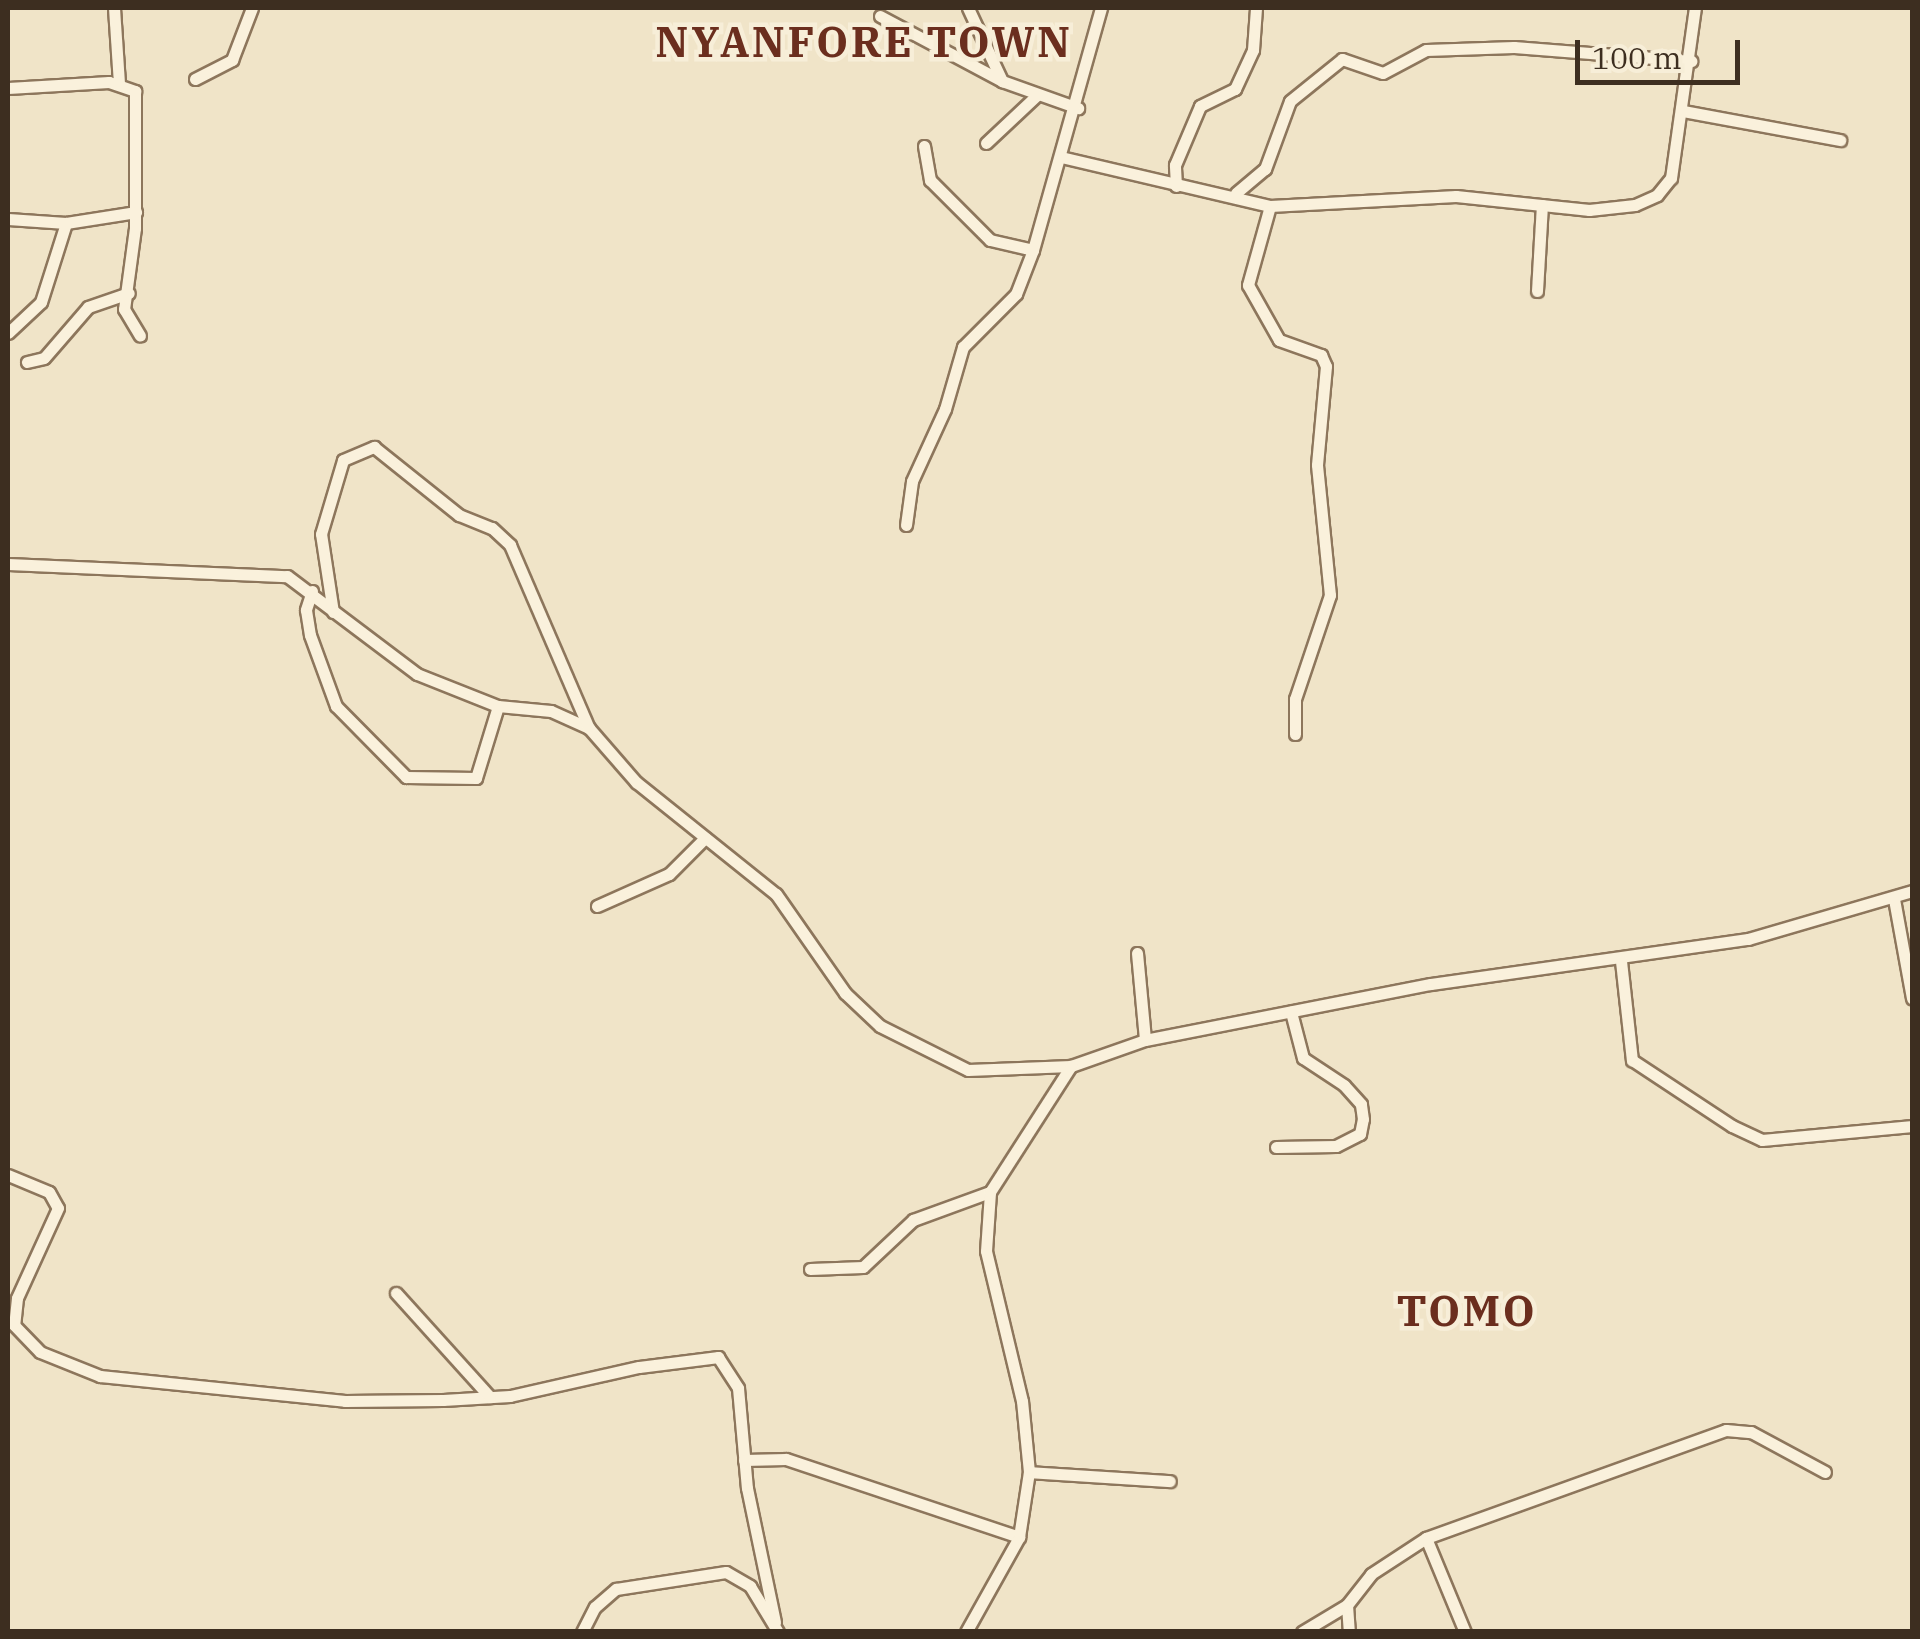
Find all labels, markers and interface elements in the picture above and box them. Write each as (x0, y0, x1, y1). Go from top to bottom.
district label: NYANFORE TOWN (655, 17, 1073, 67)
scale bar (1580, 20, 1745, 82)
text: 100 m (1592, 38, 1682, 77)
district label: TOMO (1397, 1286, 1537, 1336)

